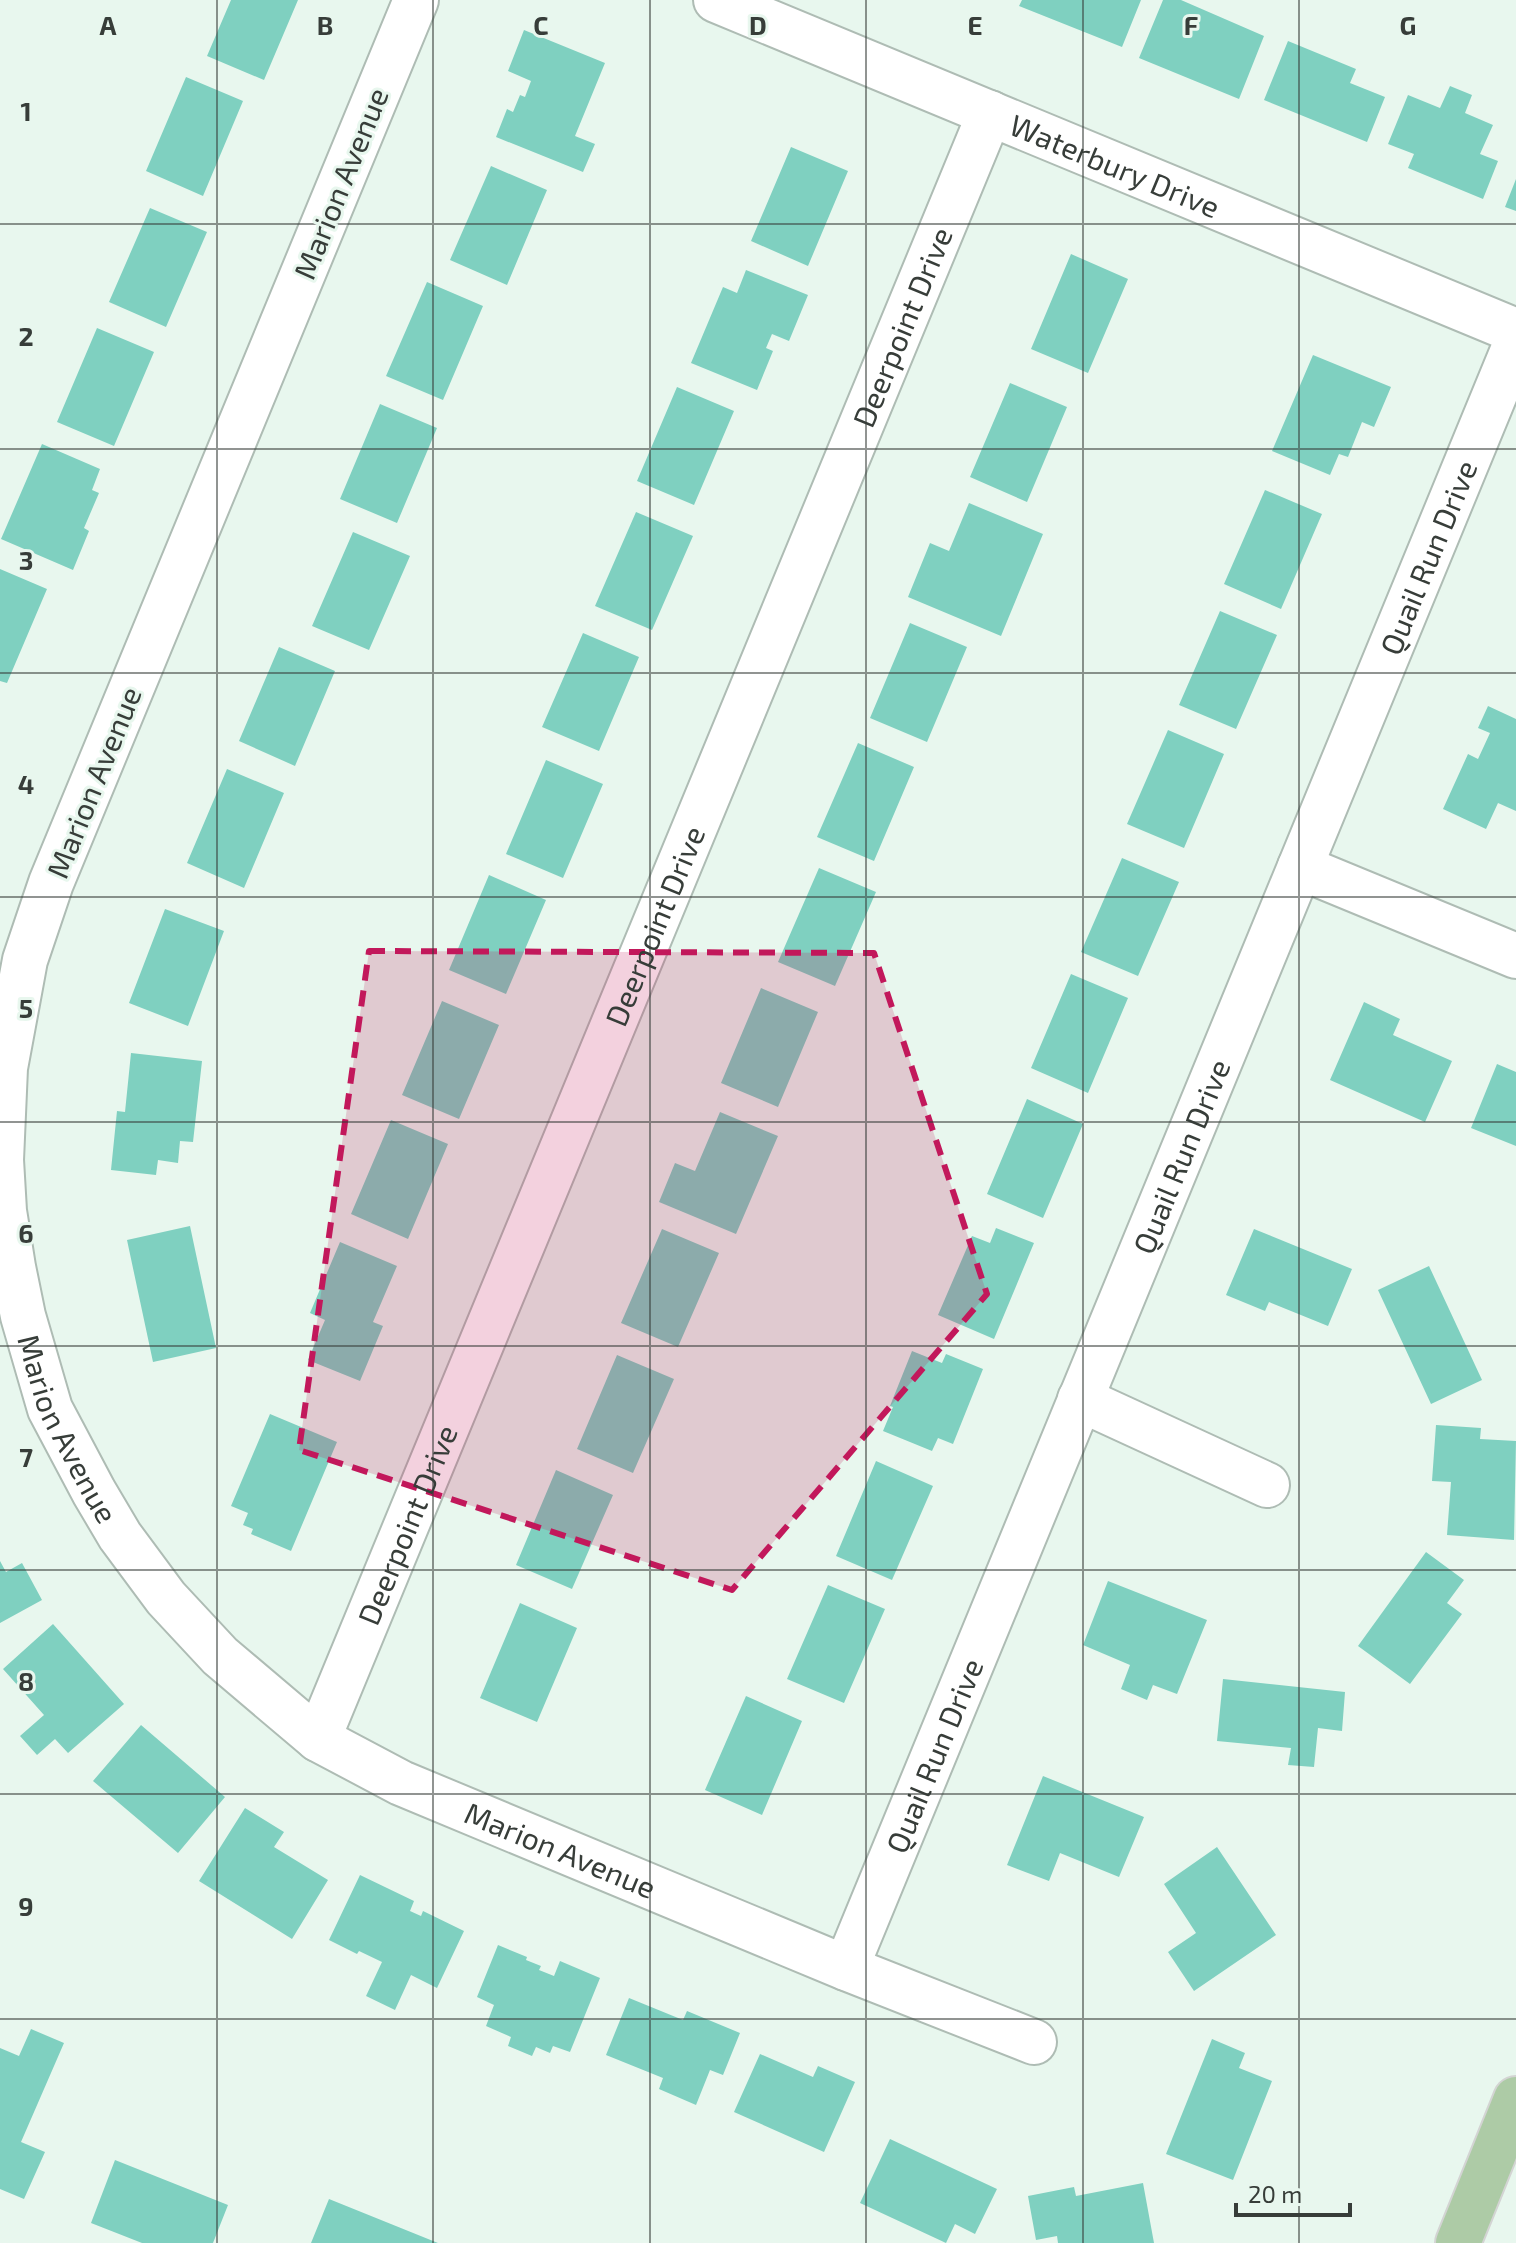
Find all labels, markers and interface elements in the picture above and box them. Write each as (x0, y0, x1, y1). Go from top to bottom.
text: A (100, 9, 117, 40)
text: B (317, 9, 333, 40)
text: C (533, 9, 549, 40)
text: D (749, 9, 767, 40)
text: E (967, 9, 983, 40)
text: F (1184, 9, 1198, 40)
text: G (1400, 9, 1416, 40)
street label: Marion Avenue (285, 82, 395, 284)
text: 1 (20, 95, 32, 126)
street label: Waterbury Drive (1005, 106, 1225, 225)
street label: Deerpoint Drive (844, 222, 959, 432)
text: 2 (18, 320, 34, 351)
street label: Quail Run Drive (1372, 455, 1484, 660)
text: 3 (19, 544, 33, 575)
street label: Marion Avenue (38, 681, 148, 883)
text: 4 (18, 768, 34, 799)
street label: Deerpoint Drive (597, 820, 711, 1031)
text: 5 (19, 992, 33, 1023)
street label: Quail Run Drive (1125, 1054, 1237, 1259)
text: 6 (18, 1217, 34, 1248)
street label: Marion Avenue (11, 1330, 126, 1529)
street label: Deerpoint Drive (349, 1419, 464, 1630)
text: 7 (19, 1441, 33, 1472)
street label: Quail Run Drive (878, 1653, 990, 1858)
text: 8 (18, 1665, 34, 1696)
street label: Marion Avenue (460, 1794, 661, 1905)
text: 9 (18, 1890, 34, 1921)
scale bar (1236, 2167, 1350, 2217)
text: 20 m (1248, 2179, 1302, 2208)

